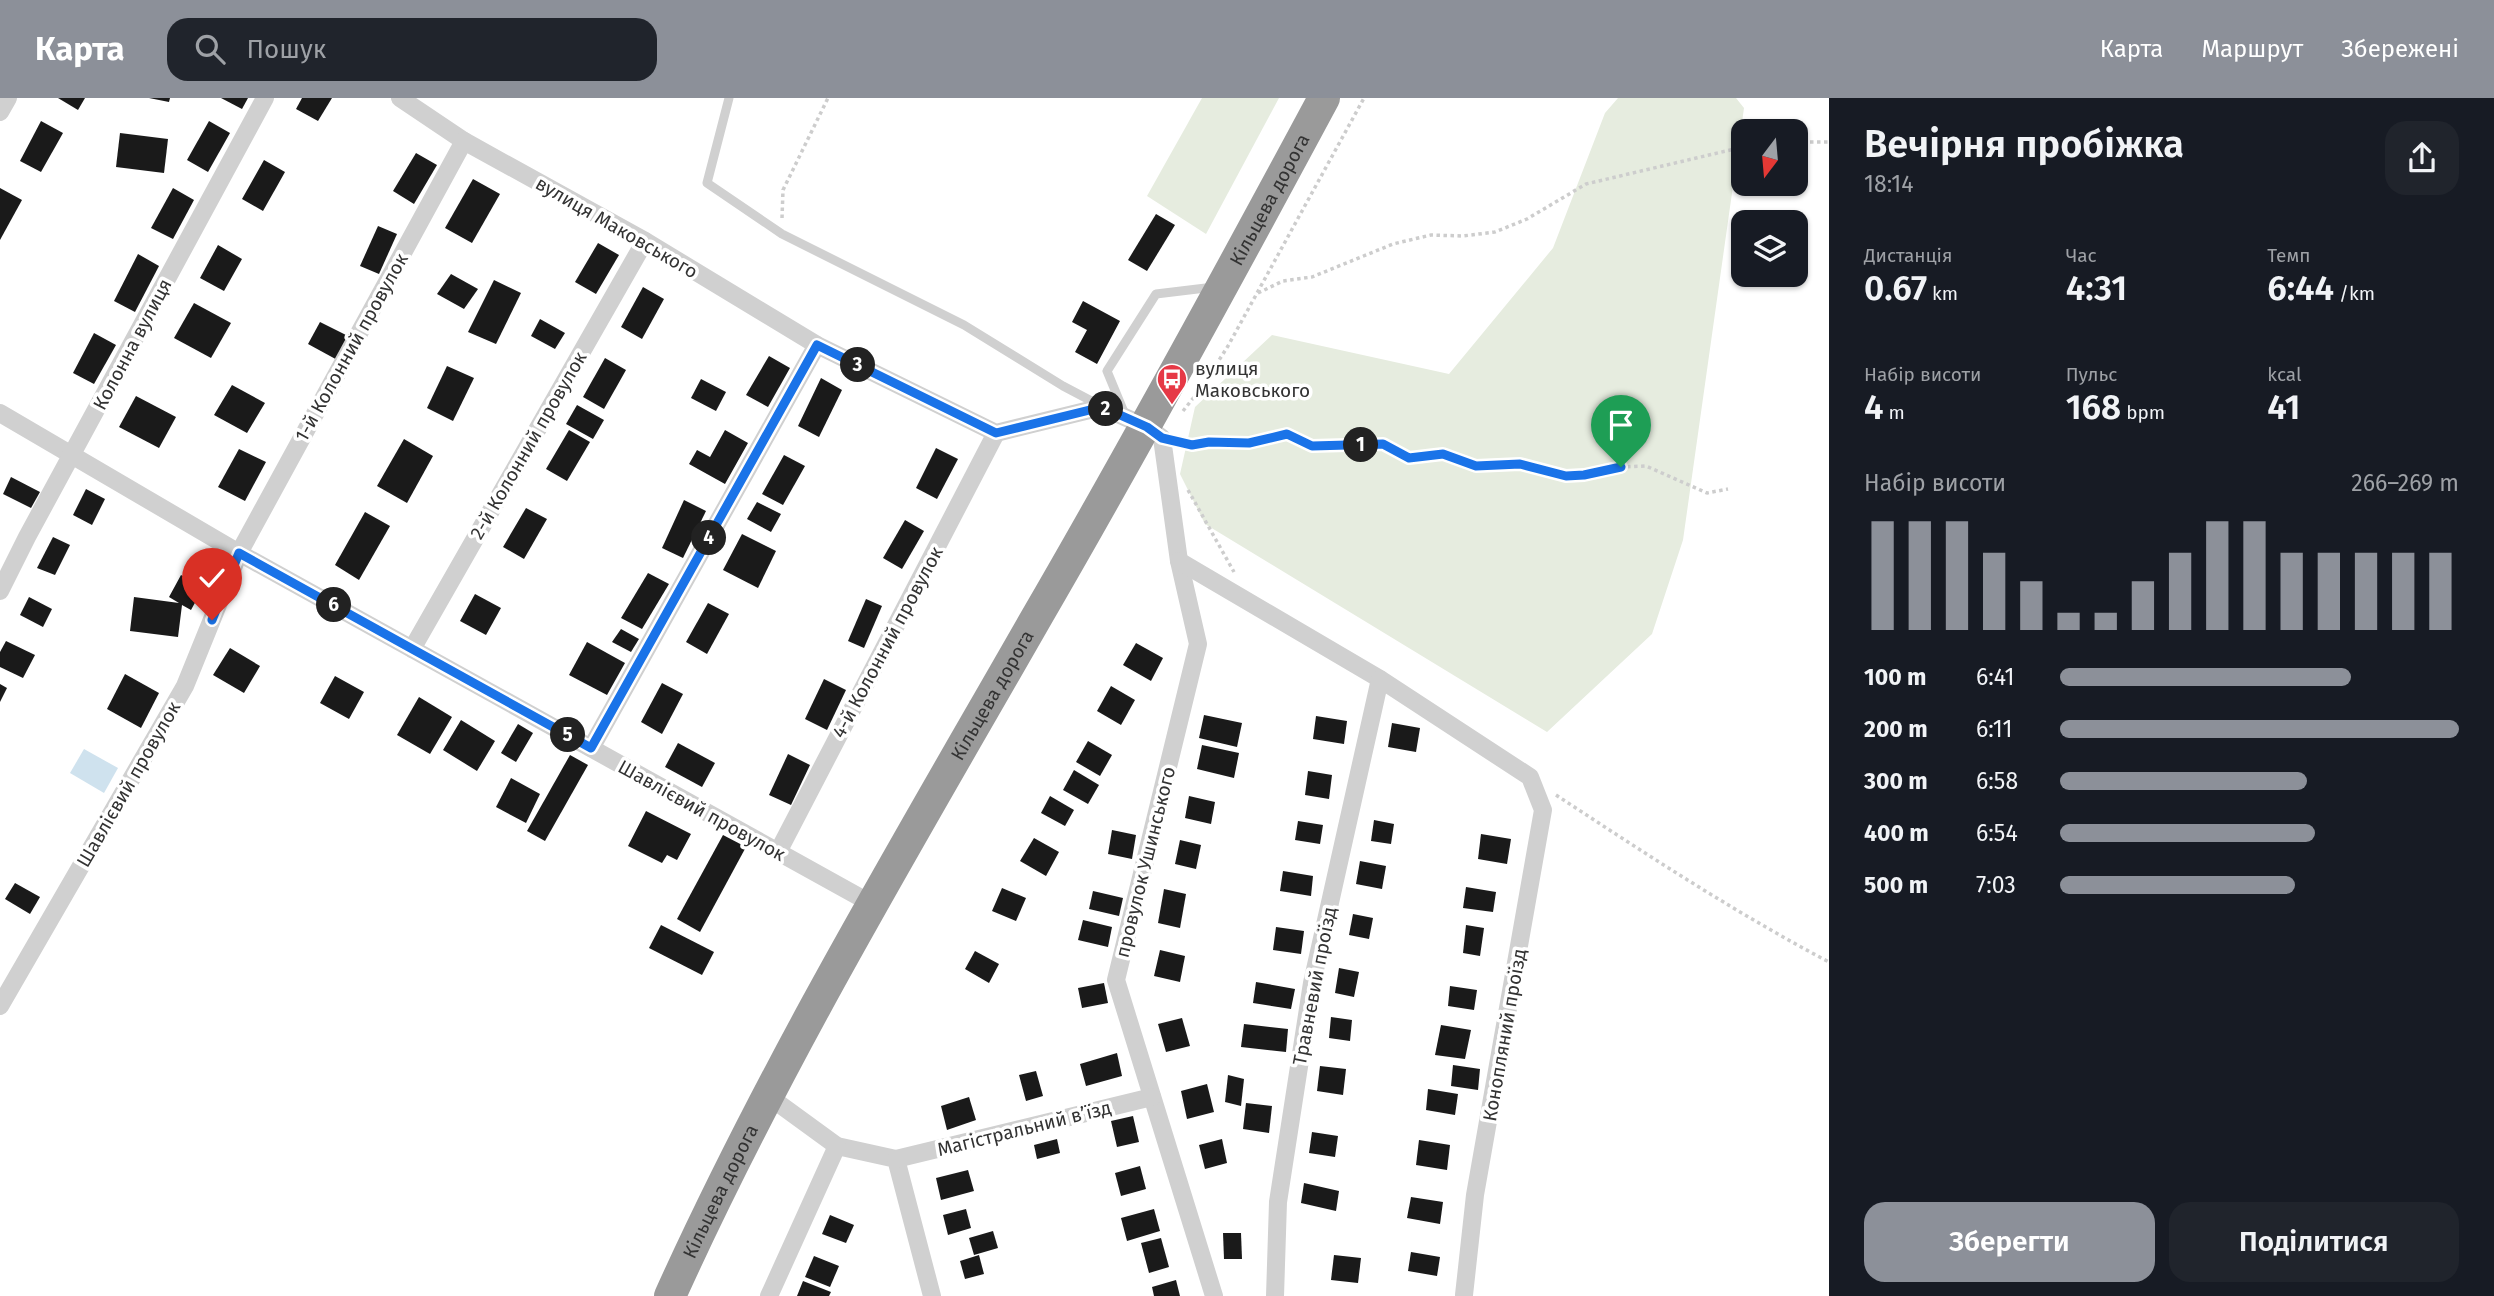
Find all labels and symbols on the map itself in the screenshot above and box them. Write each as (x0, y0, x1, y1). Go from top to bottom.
north arrow (1731, 119, 1808, 196)
street label: Кільцева дорога (1225, 130, 1315, 270)
street label: вулиця Маковського (532, 172, 702, 283)
street label: 1-й Колонний провулок (290, 249, 413, 445)
street label: Колонна вулиця (88, 275, 177, 414)
street label: 2-й Колонний провулок (465, 347, 592, 543)
pin: 3 (840, 348, 876, 382)
place label: вулиця Маковського (1195, 357, 1310, 402)
bus stop icon: вулиця Маковського (1155, 362, 1189, 406)
pin: 2 (1088, 392, 1124, 426)
pin (1591, 395, 1651, 467)
pin: 1 (1344, 428, 1378, 462)
pin: 4 (692, 520, 726, 556)
street label: 4-й Колонний провулок (827, 542, 948, 742)
pin (182, 548, 242, 620)
pin: 6 (316, 588, 352, 622)
street label: Кільцева дорога (946, 626, 1039, 764)
street label: Шавлієвий провулок (72, 697, 185, 871)
pin: 5 (550, 718, 586, 752)
street label: Шавлієвий провулок (614, 755, 789, 866)
street label: провулок Ушинського (1111, 764, 1180, 960)
street label: Травневий проїзд (1288, 905, 1341, 1067)
street label: Конопляний проїзд (1478, 947, 1531, 1123)
street label: Магістральний в’їзд (935, 1096, 1113, 1161)
street label: Кільцева дорога (678, 1121, 763, 1262)

